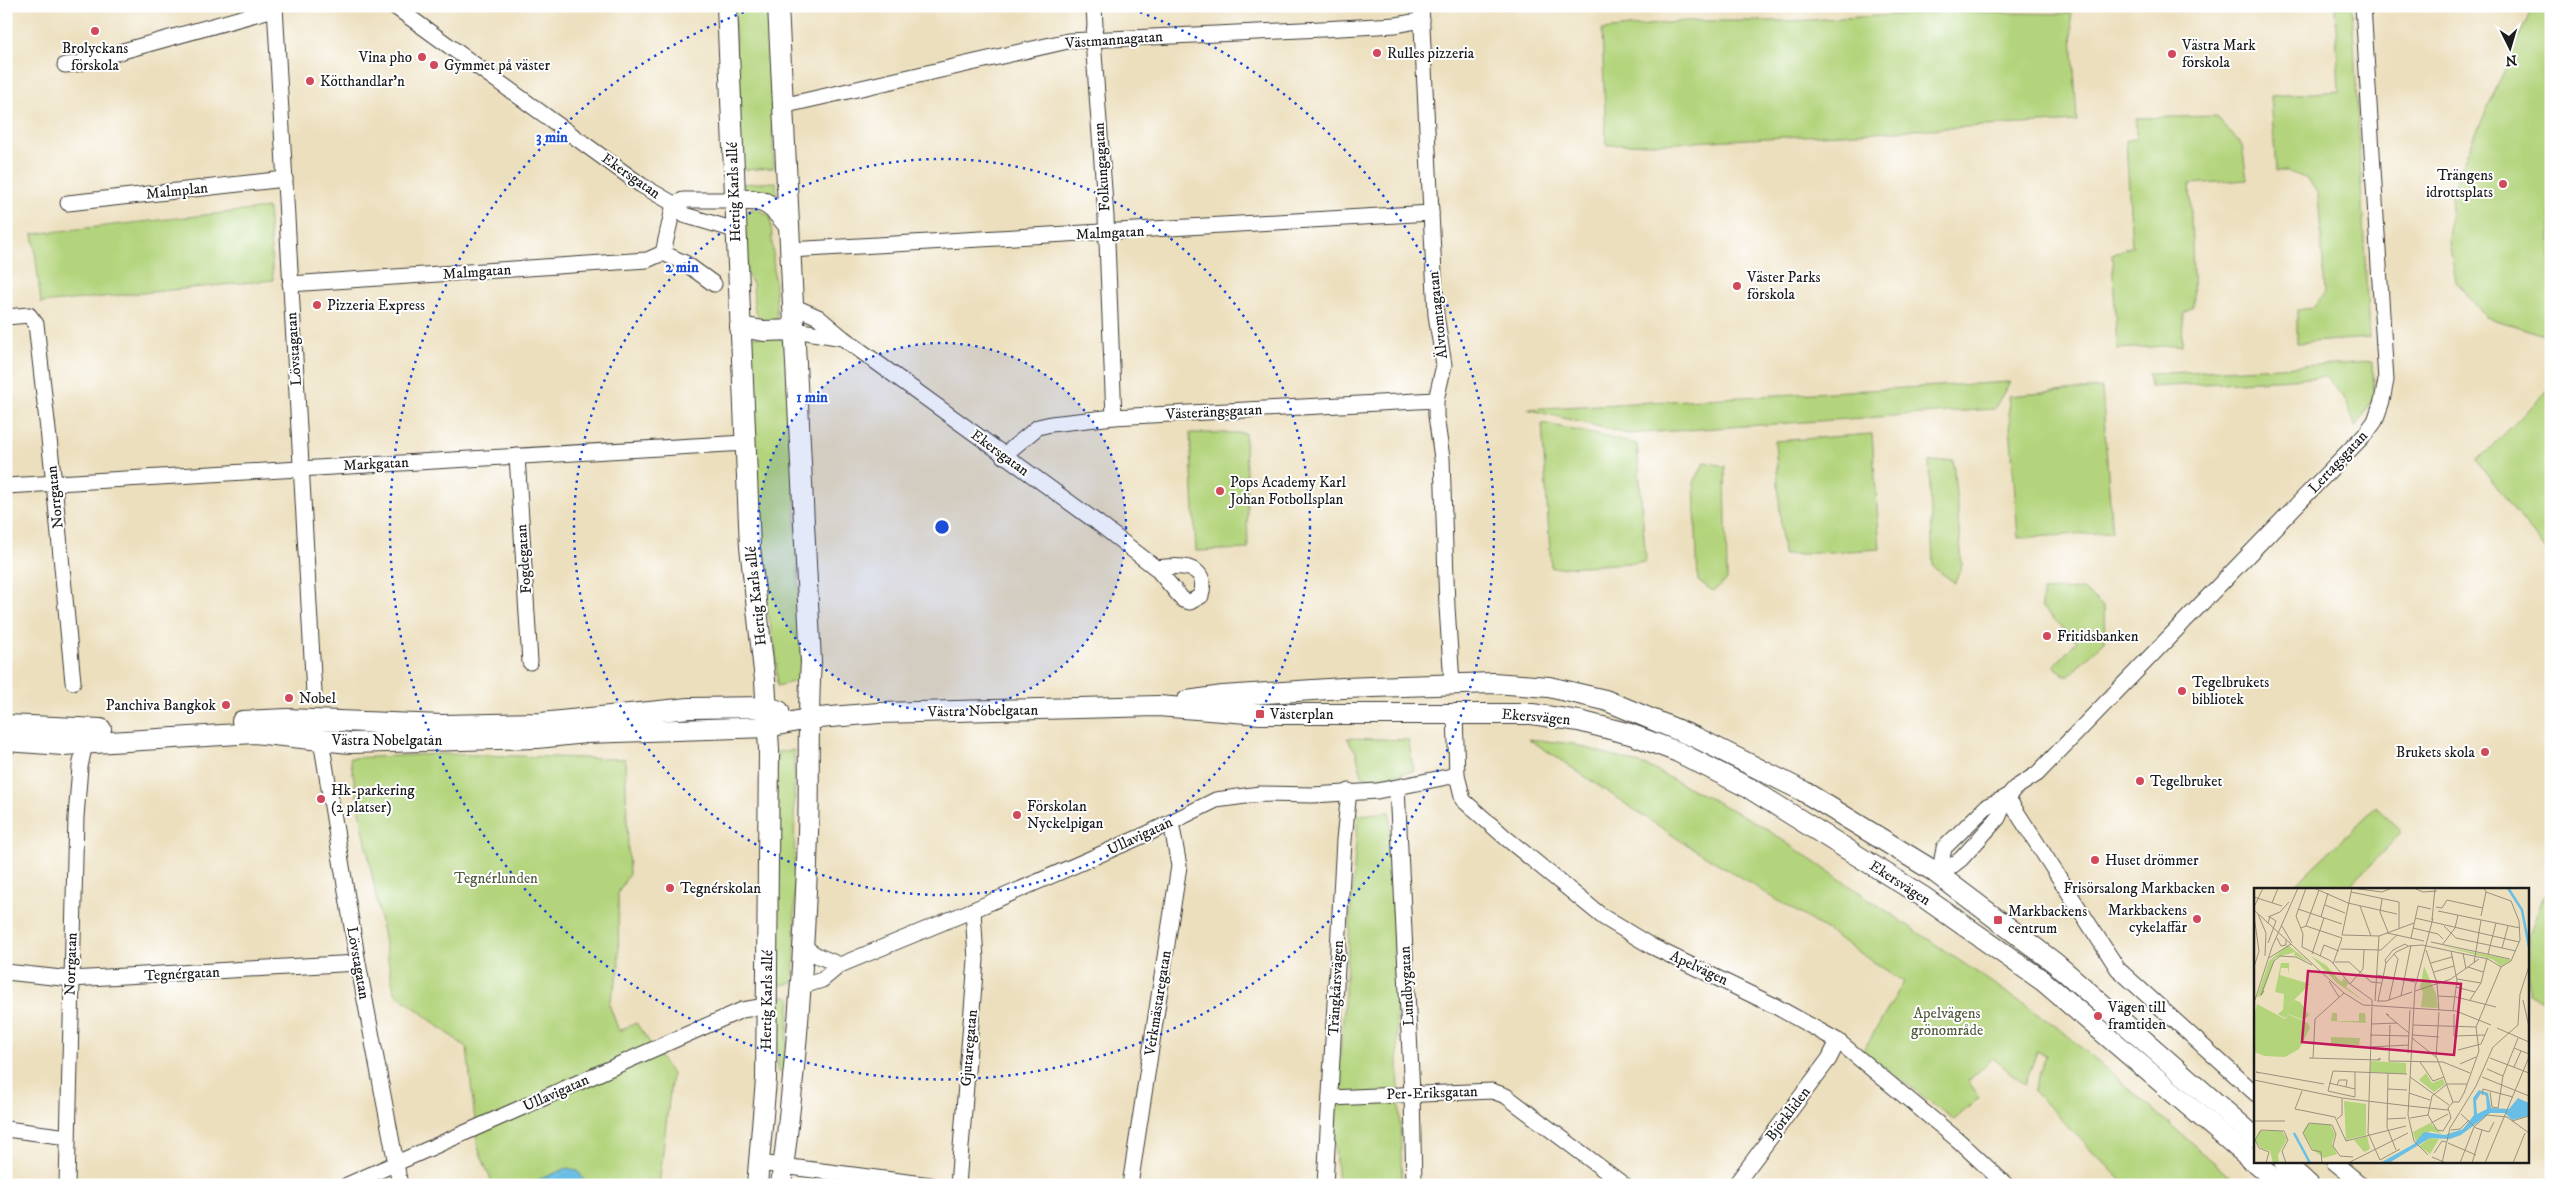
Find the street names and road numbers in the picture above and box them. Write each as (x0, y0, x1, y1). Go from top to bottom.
street label: Västmannagatan (1063, 27, 1164, 53)
street label: Folkungagatan (1089, 122, 1115, 212)
street label: Hertig Karls allé (723, 141, 745, 242)
street label: Ekersgatan (598, 149, 664, 203)
street label: Malmplan (145, 178, 209, 204)
street label: Malmgatan (1075, 222, 1145, 244)
street label: Malmgatan (442, 260, 512, 284)
street label: Älvtomtagatan (1424, 270, 1452, 360)
street label: Lövstagatan (282, 311, 306, 386)
street label: Västerängsgatan (1164, 400, 1263, 424)
street label: Ekersgatan (967, 425, 1033, 481)
street label: Lertagsgatan (2304, 427, 2372, 497)
street label: Markgatan (343, 453, 409, 475)
street label: Norrgatan (42, 464, 68, 529)
street label: Fogdegatan (512, 523, 536, 594)
street label: Hertig Karls allé (741, 544, 771, 647)
street label: Västra Nobelgatan (927, 701, 1039, 721)
street label: Ekersvägen (1501, 705, 1571, 729)
street label: Västra Nobelgatan (331, 731, 442, 750)
street label: Ullavigatan (1104, 813, 1176, 859)
street label: Ekersvägen (1866, 856, 1934, 910)
street label: Lövstagatan (342, 925, 374, 1001)
street label: Norrgatan (60, 932, 82, 996)
street label: Trängkårsvägen (1324, 940, 1348, 1036)
street label: Lundbygatan (1395, 945, 1419, 1027)
street label: Apelvägen (1667, 946, 1731, 990)
street label: Hertig Karls allé (757, 949, 777, 1050)
street label: Verkmästaregatan (1140, 949, 1176, 1058)
street label: Tegnérgatan (144, 963, 220, 985)
street label: Gjutaregatan (956, 1009, 982, 1087)
street label: Ullavigatan (520, 1070, 592, 1116)
street label: Per-Eriksgatan (1386, 1082, 1478, 1104)
street label: Björkliden (1761, 1083, 1815, 1145)

